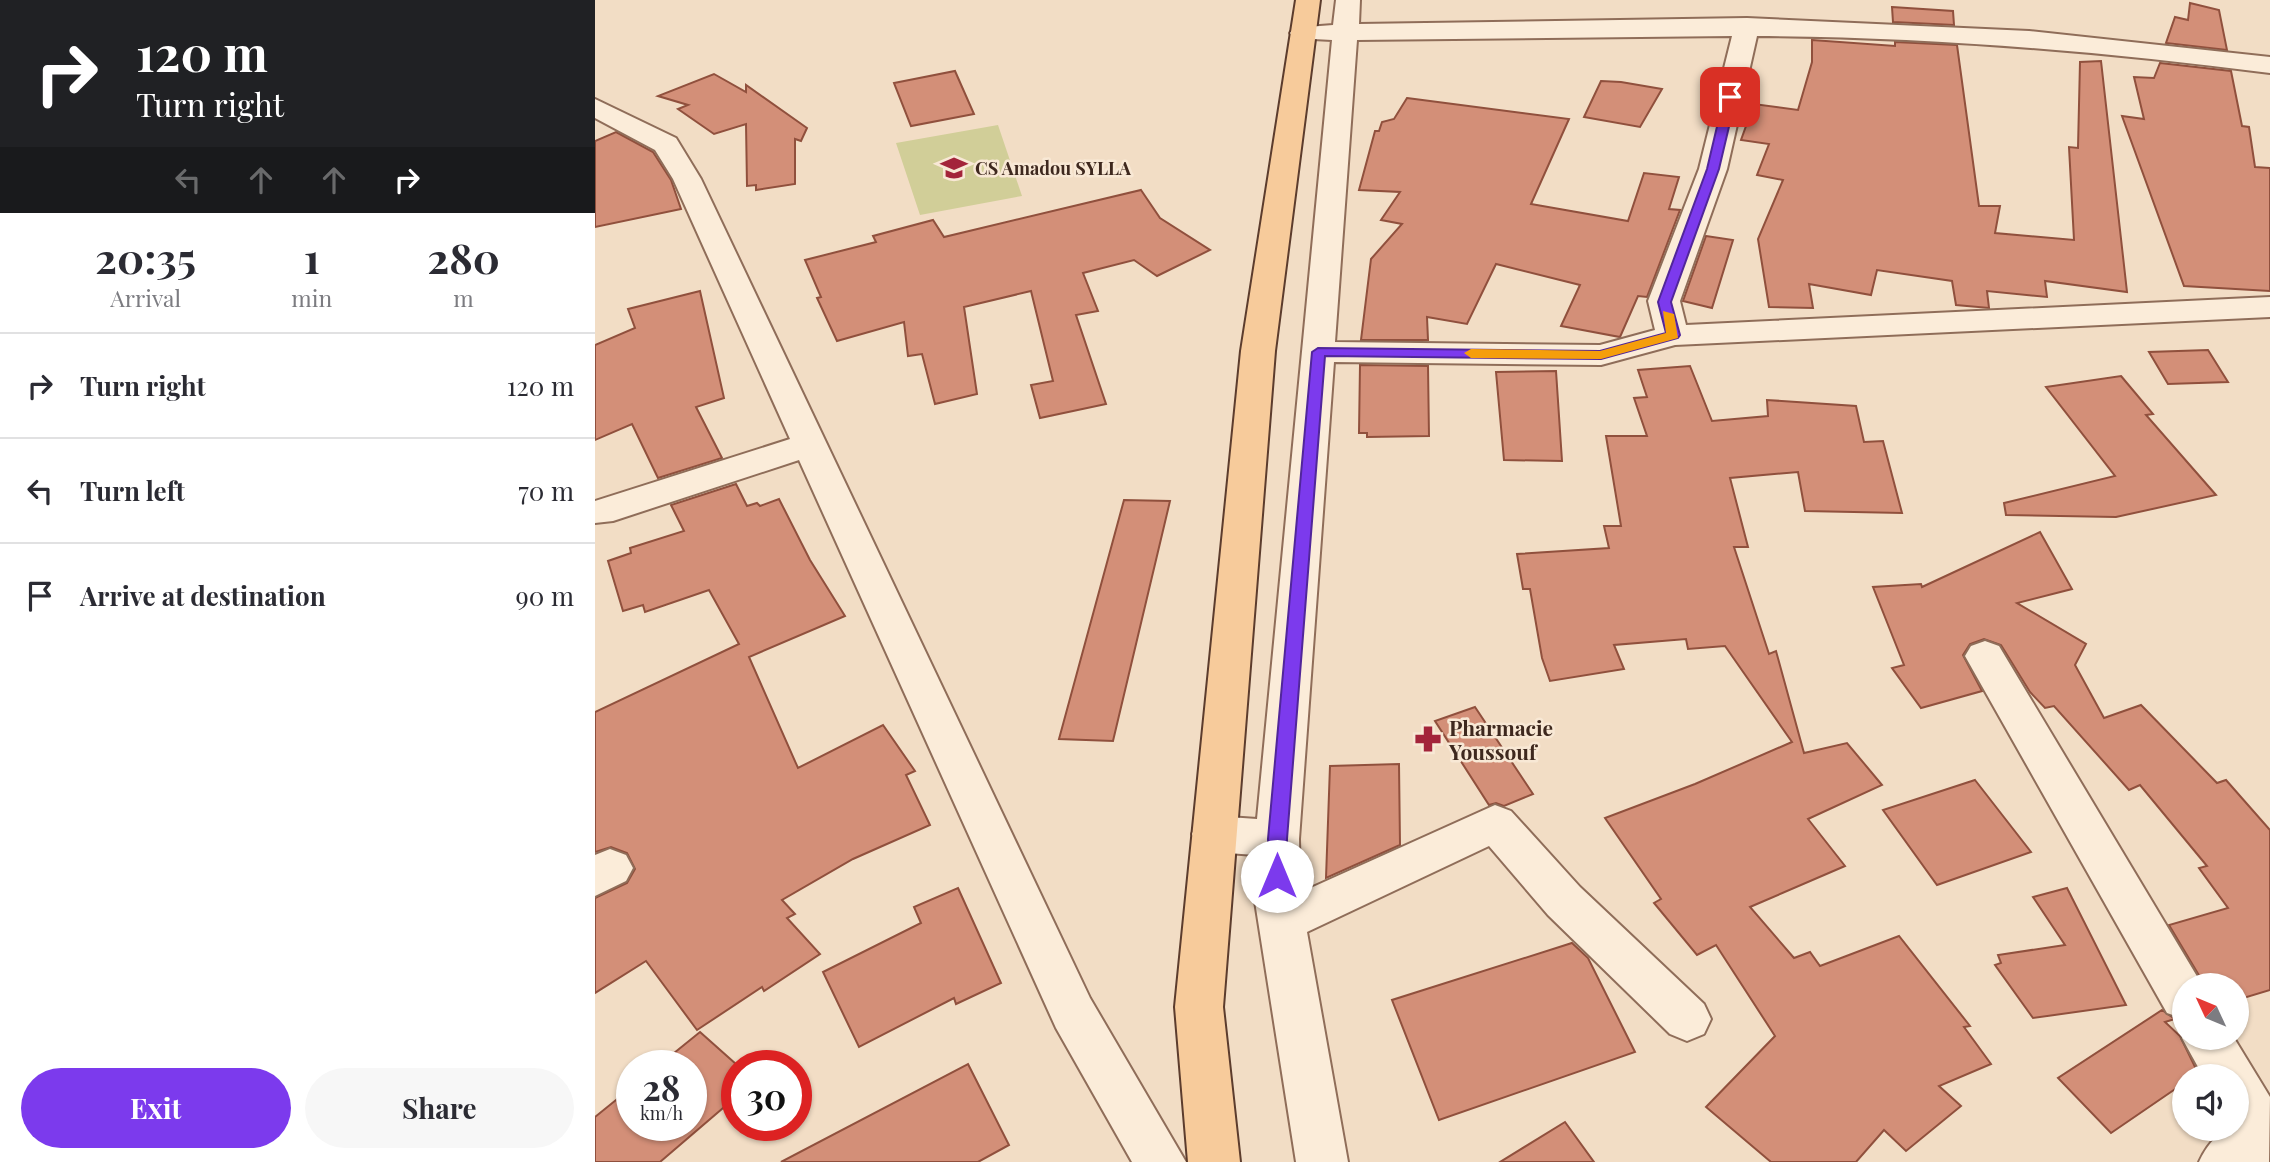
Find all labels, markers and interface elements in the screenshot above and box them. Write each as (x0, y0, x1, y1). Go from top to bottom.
text: 120 m (136, 19, 268, 84)
icon: right (21, 28, 112, 119)
pin (1700, 67, 1760, 127)
icon: arrive (1711, 78, 1749, 116)
text: Turn right (136, 82, 284, 125)
school or university icon: CS Amadou SYLLA (939, 153, 969, 183)
place label: CS Amadou SYLLA (975, 156, 1132, 180)
icon: left (169, 161, 207, 199)
icon: ahead (242, 161, 280, 199)
icon: ahead (315, 161, 353, 199)
icon: right (388, 161, 426, 199)
text: 20:35 (95, 229, 196, 285)
text: 1 (304, 229, 320, 285)
text: 280 (427, 229, 500, 285)
text: Arrival (110, 282, 181, 313)
text: min (291, 282, 332, 313)
text: m (453, 282, 474, 313)
icon: right (21, 367, 59, 405)
text: Turn right (80, 368, 206, 403)
text: 120 m (507, 368, 574, 403)
icon: left (21, 472, 59, 510)
text: Turn left (80, 473, 185, 508)
text: 70 m (518, 473, 574, 508)
icon: arrive (21, 577, 59, 615)
text: Arrive at destination (80, 578, 326, 613)
text: 90 m (516, 578, 574, 613)
place label: Pharmacie Youssouf (1448, 713, 1553, 765)
pharmacy icon: Pharmacie Youssouf (1413, 724, 1443, 754)
position arrow (1240, 839, 1314, 913)
north arrow (2172, 973, 2249, 1050)
map controls (2172, 973, 2249, 1141)
speed limit sign: 30 (721, 1050, 812, 1141)
text: 28 (643, 1063, 680, 1110)
button: sound (2172, 1064, 2249, 1141)
button: Exit (21, 1068, 291, 1148)
button: Share (305, 1068, 574, 1148)
text: km/h (640, 1101, 683, 1125)

